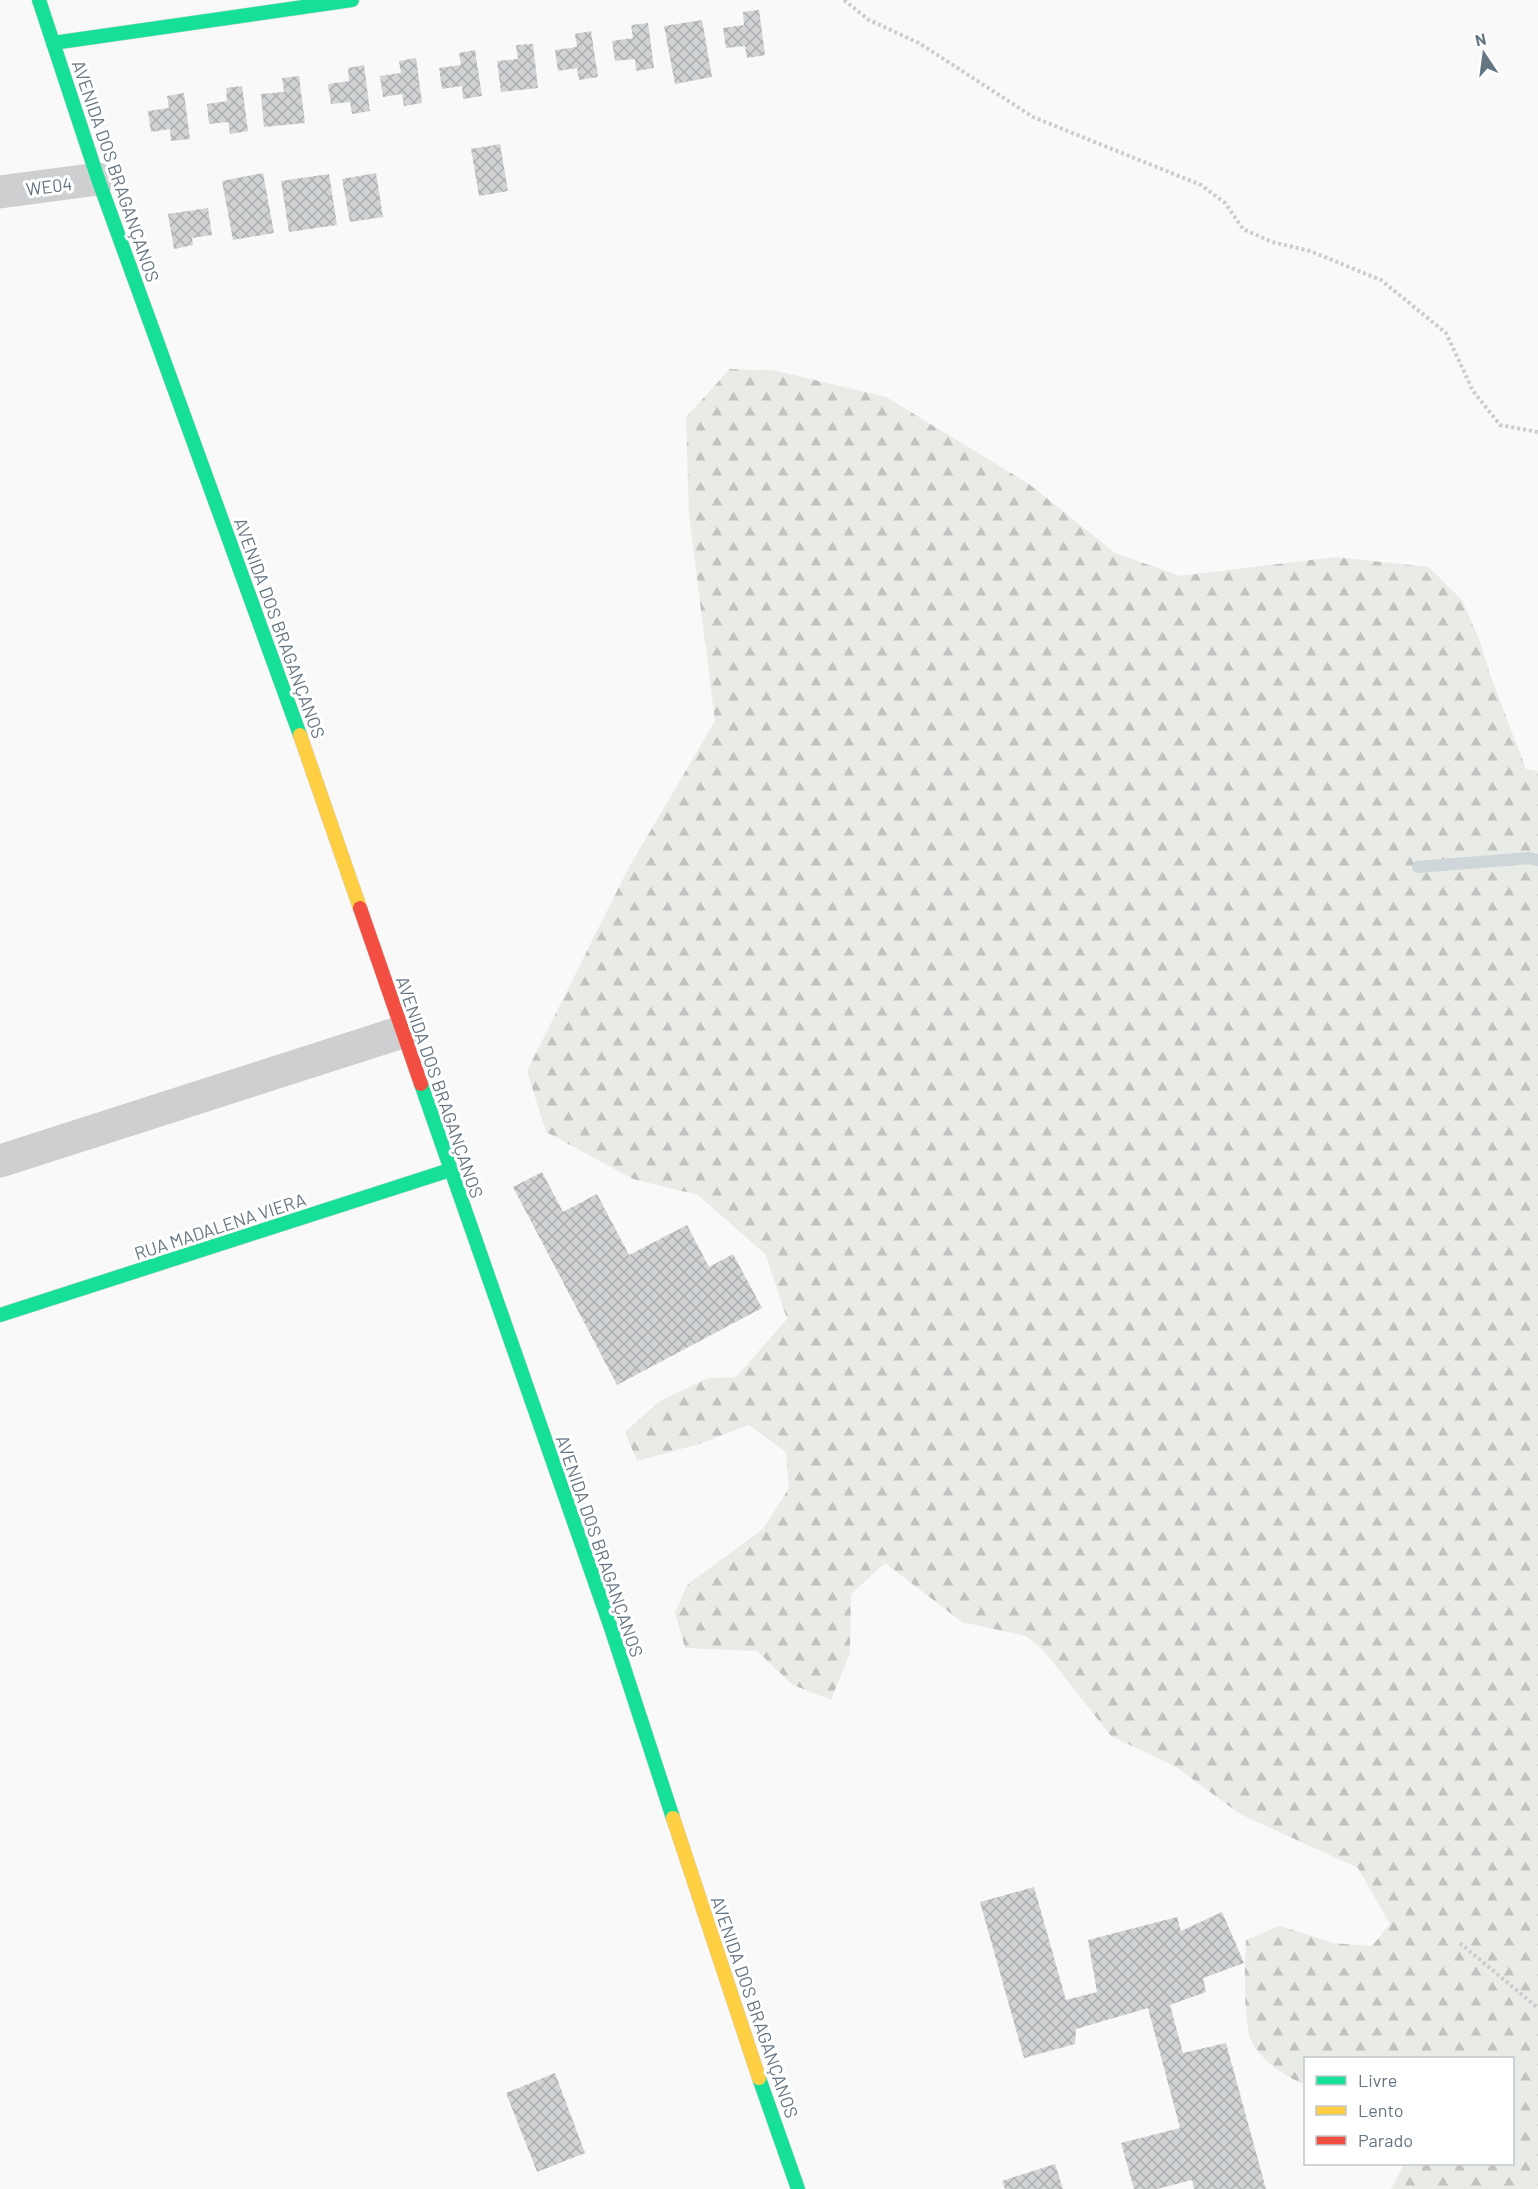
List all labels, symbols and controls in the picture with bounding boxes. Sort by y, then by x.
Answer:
north arrow [1454,24,1514,84]
text: N [1473,28,1488,49]
street label: AVENIDA DOS BRAGANÇANOS [68,57,164,285]
street label: WE04 [25,172,73,200]
street label: AVENIDA DOS BRAGANÇANOS [230,515,330,741]
street label: AVENIDA DOS BRAGANÇANOS [392,973,488,1201]
street label: RUA MADALENA VIERA [131,1188,309,1264]
street label: AVENIDA DOS BRAGANÇANOS [552,1432,648,1660]
street label: AVENIDA DOS BRAGANÇANOS [707,1893,803,2121]
legend [1304,2057,1514,2165]
text: Livre [1358,2069,1397,2091]
text: Lento [1358,2099,1404,2121]
text: Parado [1358,2129,1413,2151]

